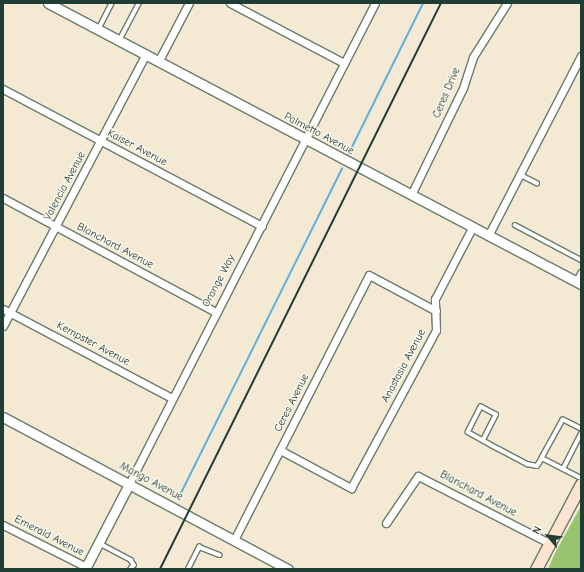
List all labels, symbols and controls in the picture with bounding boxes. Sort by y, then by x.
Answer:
street label: Ceres Drive [430,66,464,120]
street label: Palmetto Avenue [282,110,356,158]
street label: Kaiser Avenue [105,127,169,169]
street label: Valencia Avenue [41,150,89,222]
street label: Blanchard Avenue [74,220,156,272]
street label: Orange Way [200,253,238,309]
street label: Kempster Avenue [54,319,132,369]
street label: Anastasia Avenue [379,327,429,405]
street label: Ceres Avenue [272,372,312,434]
street label: Mango Avenue [117,460,185,504]
street label: Blanchard Avenue [437,468,519,520]
street label: Emerald Avenue [12,513,86,559]
north arrow [528,516,568,556]
text: N [530,524,544,536]

